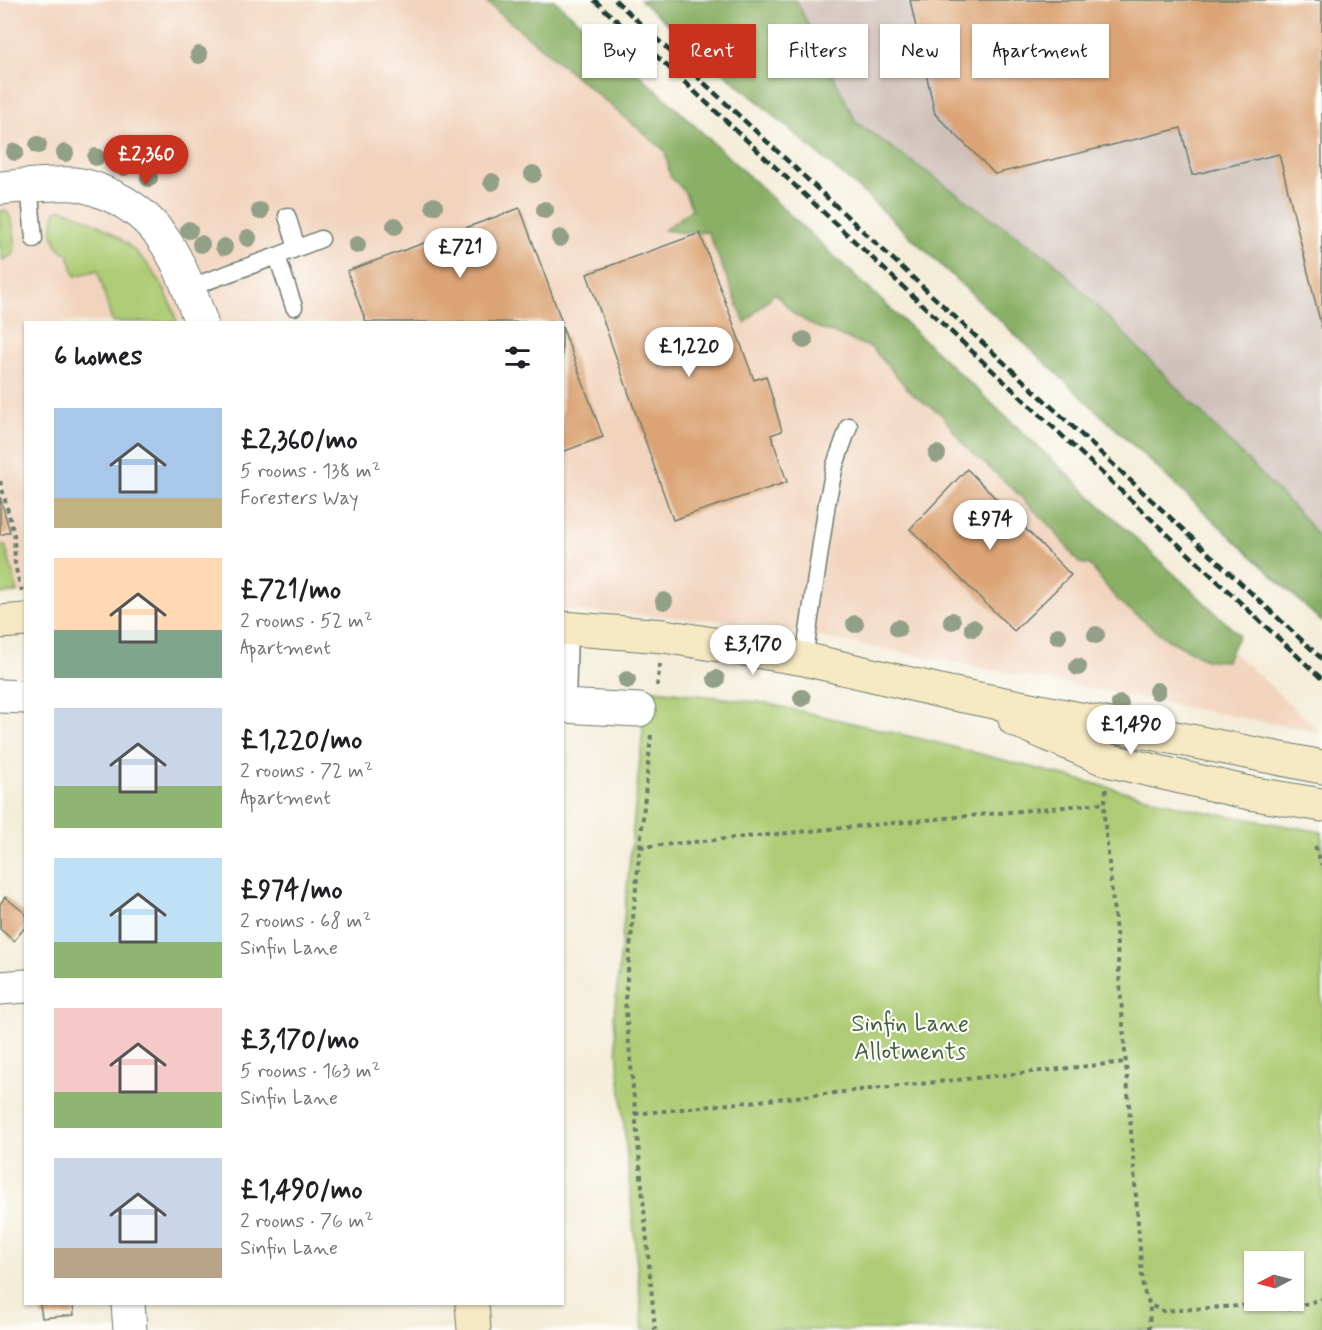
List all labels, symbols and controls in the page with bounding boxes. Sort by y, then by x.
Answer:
chip: Buy [582,24,657,78]
chip: Rent [669,24,756,78]
chip: Filters [768,24,868,78]
chip: New [880,24,960,78]
chip: Apartment [972,24,1109,78]
pin: £2,360 [97,135,195,186]
text: £2,360 [117,141,175,168]
pin: £721 [424,228,496,279]
text: £721 [438,234,482,261]
pin: £1,220 [640,327,738,378]
text: £1,220 [659,333,719,360]
text: 6 homes [54,340,142,374]
icon: filters [501,341,534,374]
text: £2,360/mo [240,424,358,458]
icon: home [102,432,174,504]
text: 5 rooms · 138 m² [240,458,381,485]
text: Foresters Way [240,485,359,512]
pin: £974 [954,500,1026,551]
text: £974 [967,506,1013,533]
text: £721/mo [240,574,341,608]
icon: home [102,582,174,654]
text: 2 rooms · 52 m² [240,608,373,635]
pin: £3,170 [704,625,802,676]
text: £3,170 [724,631,782,658]
text: Apartment [240,635,331,662]
pin: £1,490 [1082,705,1180,756]
text: £1,490 [1100,711,1162,738]
text: £1,220/mo [240,724,362,758]
icon: home [102,732,174,804]
text: 2 rooms · 72 m² [240,758,373,785]
text: Apartment [240,785,331,812]
text: £974/mo [240,874,343,908]
icon: home [102,882,174,954]
text: 2 rooms · 68 m² [240,908,371,935]
text: Sinfin Lane [240,935,338,962]
park label: Sinfin Lane Allotments [851,1009,969,1068]
text: £3,170/mo [240,1024,359,1058]
icon: home [102,1032,174,1104]
text: 5 rooms · 163 m² [240,1058,380,1085]
text: Sinfin Lane [240,1085,338,1112]
text: £1,490/mo [240,1174,363,1208]
icon: home [102,1182,174,1254]
text: 2 rooms · 76 m² [240,1208,373,1235]
text: Sinfin Lane [240,1235,338,1262]
north arrow [1244,1251,1304,1311]
map controls [1244,1251,1304,1311]

